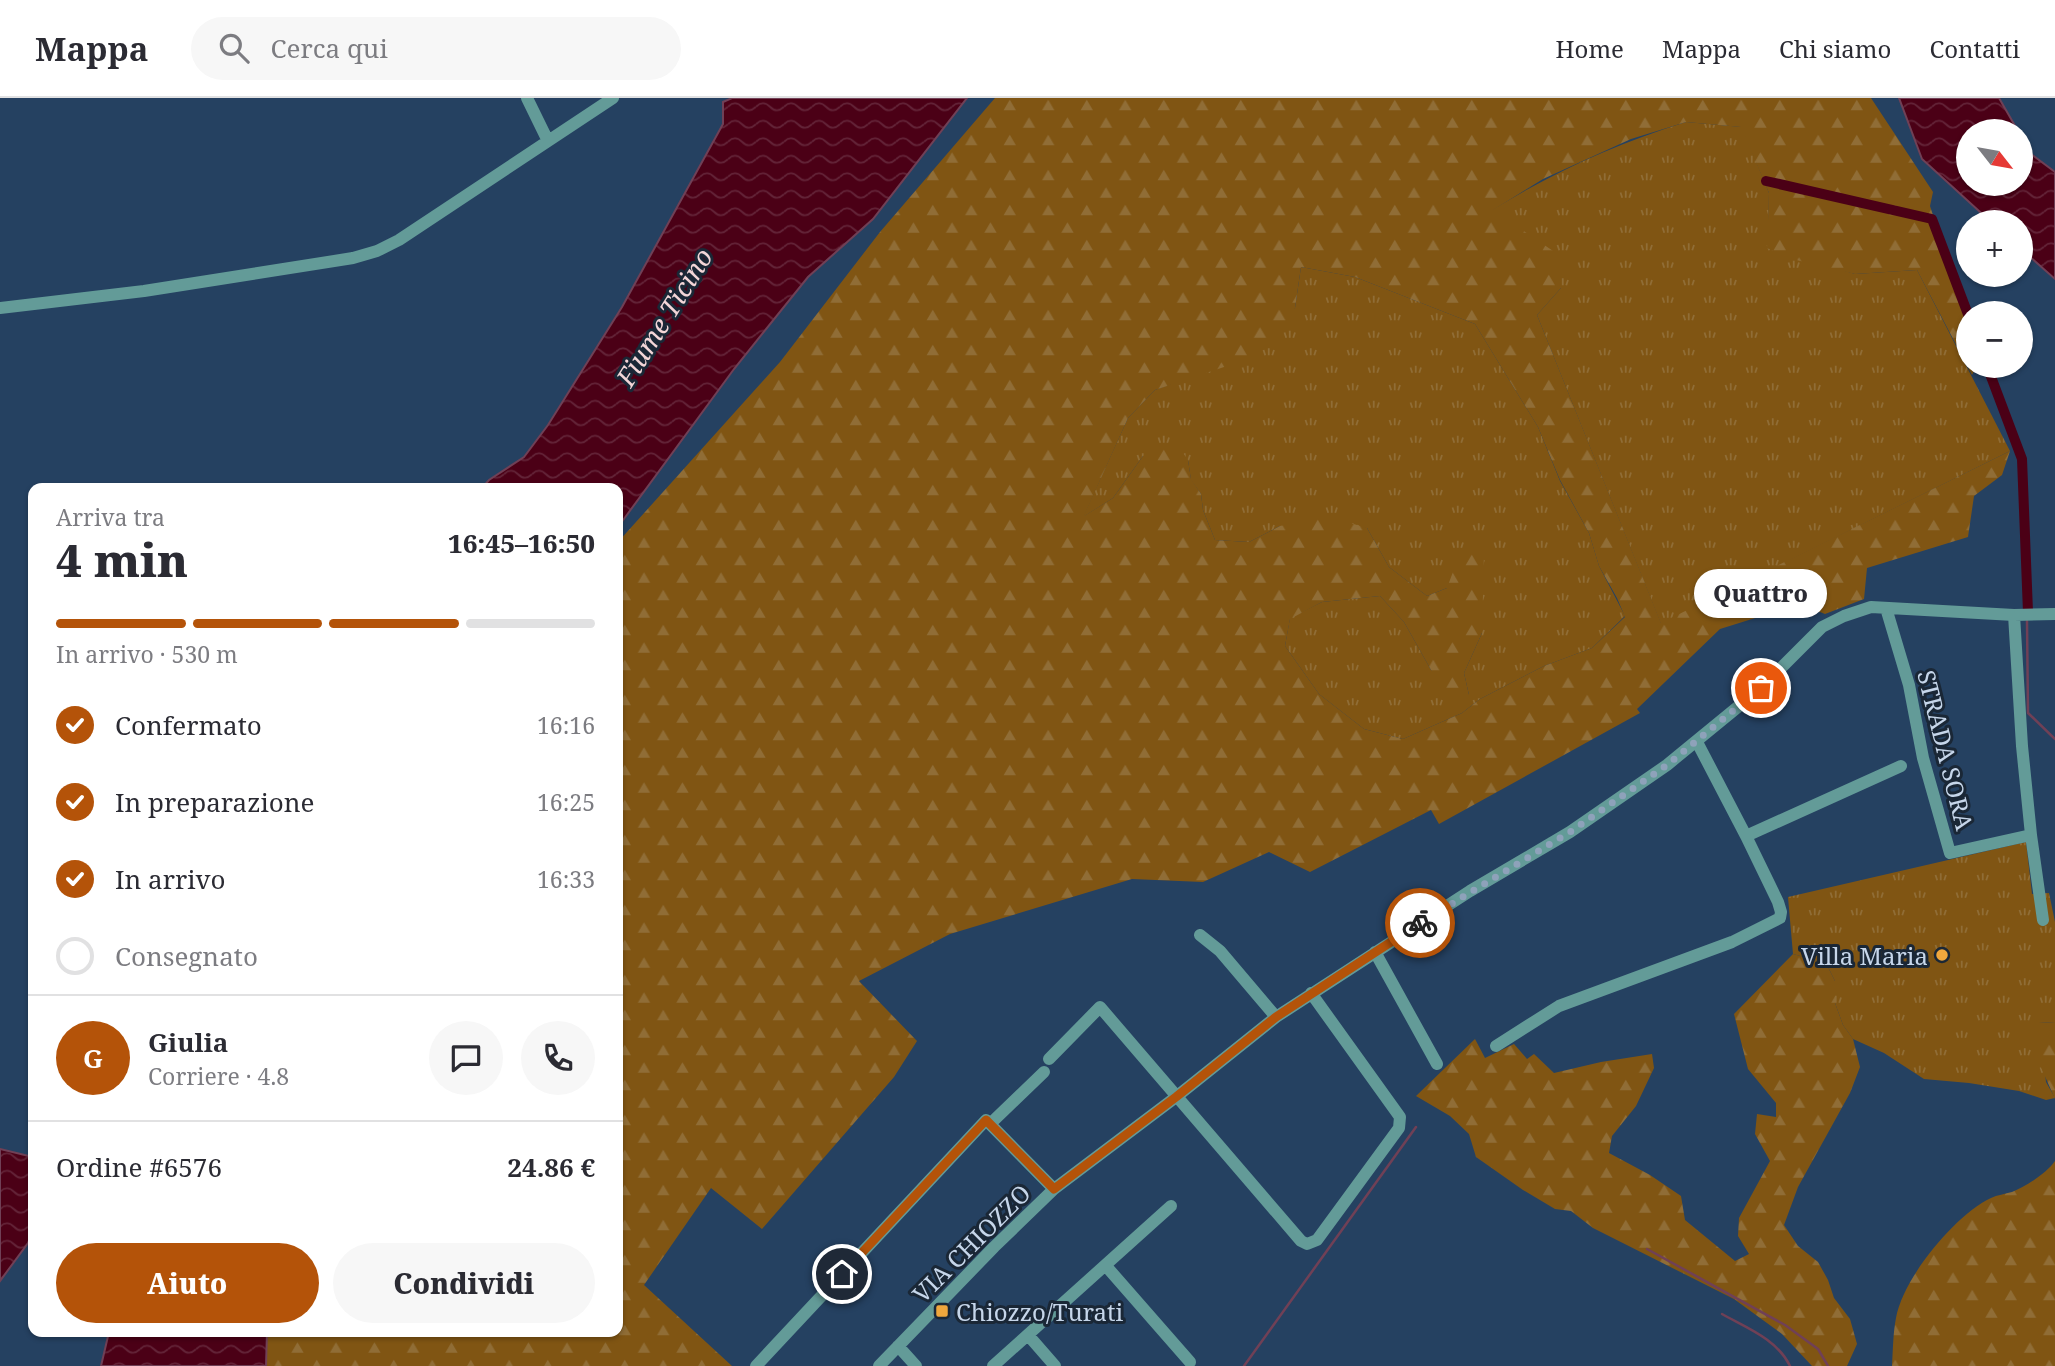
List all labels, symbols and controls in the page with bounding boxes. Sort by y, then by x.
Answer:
search box [191,17,681,80]
text: Mappa [35,26,149,71]
icon: search [215,29,253,67]
text: Cerca qui [271,30,388,66]
text: Home [1556,32,1624,65]
text: Mappa [1662,32,1741,65]
text: Chi siamo [1779,32,1891,65]
text: Contatti [1929,32,2020,65]
north arrow [1956,119,2034,196]
map controls [1956,119,2033,378]
button: + [1956,210,2033,287]
water label: Fiume Ticino [607,241,721,394]
button: − [1956,301,2033,378]
text: Arriva tra [56,501,165,533]
text: 16:45–16:50 [448,525,595,561]
text: 4 min [56,528,188,590]
callout: Quattro [1694,569,1828,618]
text: Quattro [1713,577,1808,609]
text: In arrivo · 530 m [56,638,238,670]
pin [1731,658,1791,718]
street label: STRADA SORA [1910,667,1982,833]
icon: bag [1742,669,1780,707]
icon: check [56,706,94,744]
text: Confermato [115,707,262,743]
text: 16:16 [537,709,595,741]
icon: check [56,783,94,821]
text: In preparazione [115,784,314,820]
text: 16:25 [537,786,595,818]
icon: check [56,860,94,898]
text: In arrivo [115,861,226,897]
text: 16:33 [537,863,595,895]
courier [1385,888,1455,958]
icon: bike [1401,904,1439,942]
text: Consegnato [115,938,258,974]
place label: Villa Maria [1801,939,1928,972]
marker: Villa Maria [1934,947,1950,963]
button: chat [429,1021,503,1095]
button: phone [521,1021,595,1095]
text: Giulia [148,1024,228,1060]
text: G [83,1040,103,1076]
text: Corriere · 4.8 [148,1060,289,1092]
text: Ordine #6576 [56,1149,222,1185]
text: 24.86 € [507,1149,595,1185]
street label: VIA CHIOZZO [905,1177,1037,1309]
button: Aiuto [56,1243,319,1323]
button: Condividi [333,1243,595,1323]
pin [812,1244,872,1304]
icon: home [823,1255,861,1293]
place label: Chiozzo/Turati [956,1295,1124,1328]
marker: Chiozzo/Turati [934,1303,950,1319]

